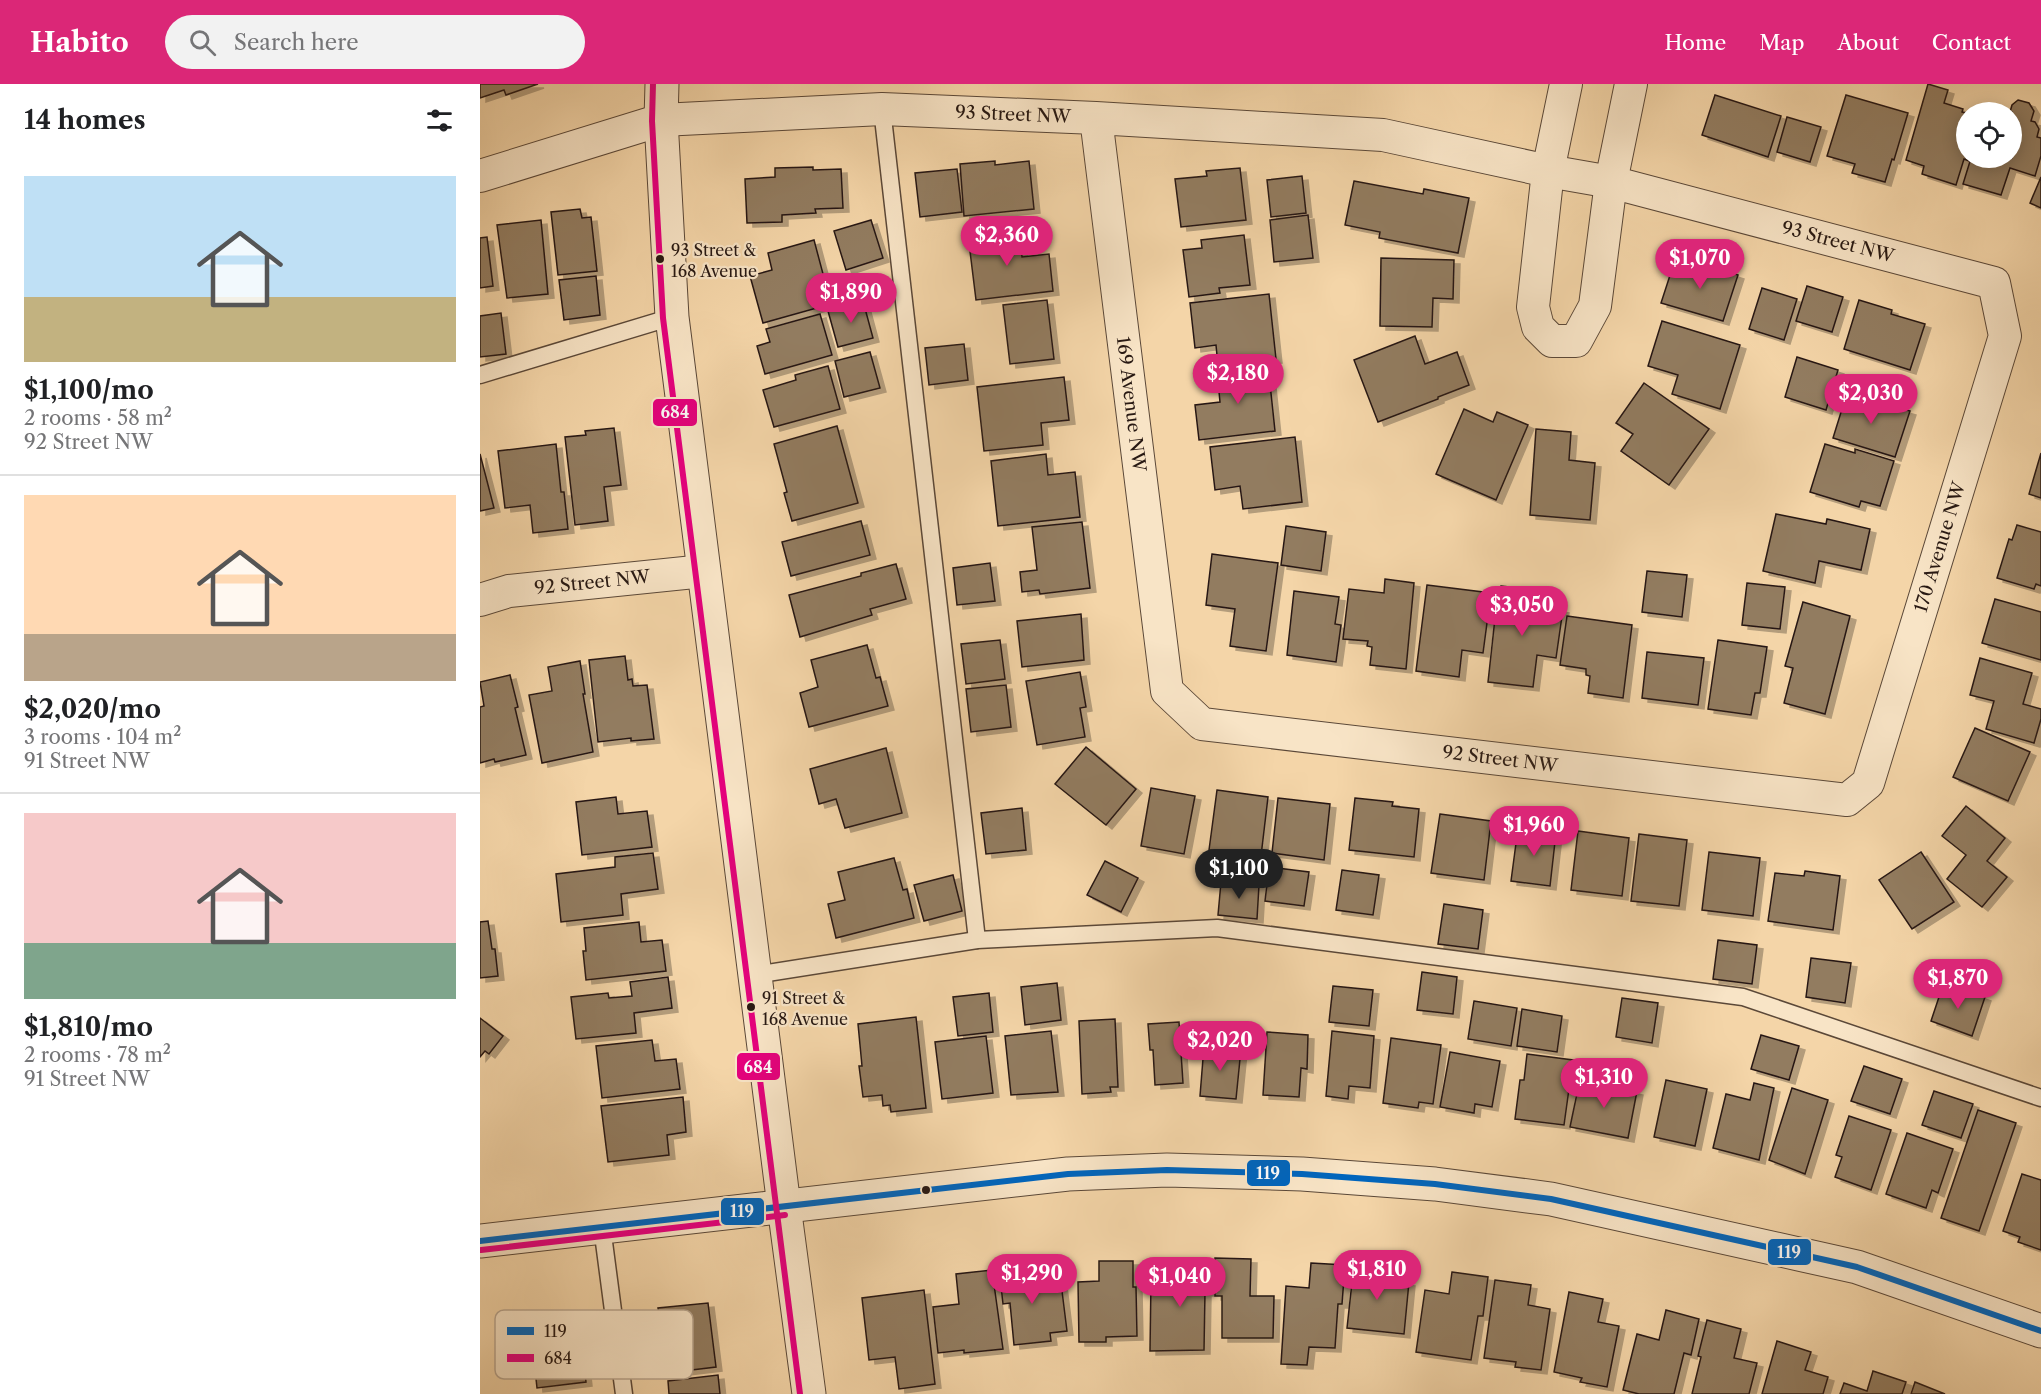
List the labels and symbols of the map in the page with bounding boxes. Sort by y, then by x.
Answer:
street label: 93 Street NW [955,101,1073,128]
pin: $2,360 [958,216,1056,267]
street label: 93 Street NW [1779,216,1898,268]
pin: $1,070 [1651,239,1749,290]
place label: 93 Street & 168 Avenue [671,240,757,281]
marker: 93 Street & 168 Avenue [654,253,666,265]
pin: $1,890 [802,273,900,324]
street label: 169 Avenue NW [1112,335,1150,474]
pin: $2,180 [1189,354,1287,405]
pin: $2,030 [1822,374,1920,425]
line badge: 684 [652,398,698,427]
text: 684 [661,402,689,422]
street label: 170 Avenue NW [1910,478,1971,615]
street label: 92 Street NW [533,565,652,599]
pin: $3,050 [1473,586,1571,637]
street label: 92 Street NW [1441,741,1560,777]
pin: $1,960 [1485,806,1583,857]
pin: $1,100 [1190,849,1288,900]
pin: $1,870 [1909,959,2007,1010]
place label: 91 Street & 168 Avenue [762,988,848,1029]
marker: 91 Street & 168 Avenue [745,1001,757,1013]
pin: $2,020 [1171,1021,1269,1072]
line badge: 684 [736,1052,781,1081]
text: 684 [744,1057,772,1077]
pin: $1,310 [1555,1058,1653,1109]
line badge: 119 [1246,1159,1291,1187]
text: 119 [1256,1163,1280,1183]
unlabelled marker [920,1184,932,1196]
line badge: 119 [720,1197,765,1226]
text: 119 [730,1201,754,1221]
line badge: 119 [1767,1238,1812,1266]
text: 119 [1777,1242,1801,1262]
pin: $1,810 [1328,1250,1426,1301]
pin: $1,290 [983,1254,1081,1305]
pin: $1,040 [1131,1257,1229,1308]
legend [495,1310,693,1379]
text: 119 [544,1321,567,1341]
text: 684 [544,1348,572,1368]

